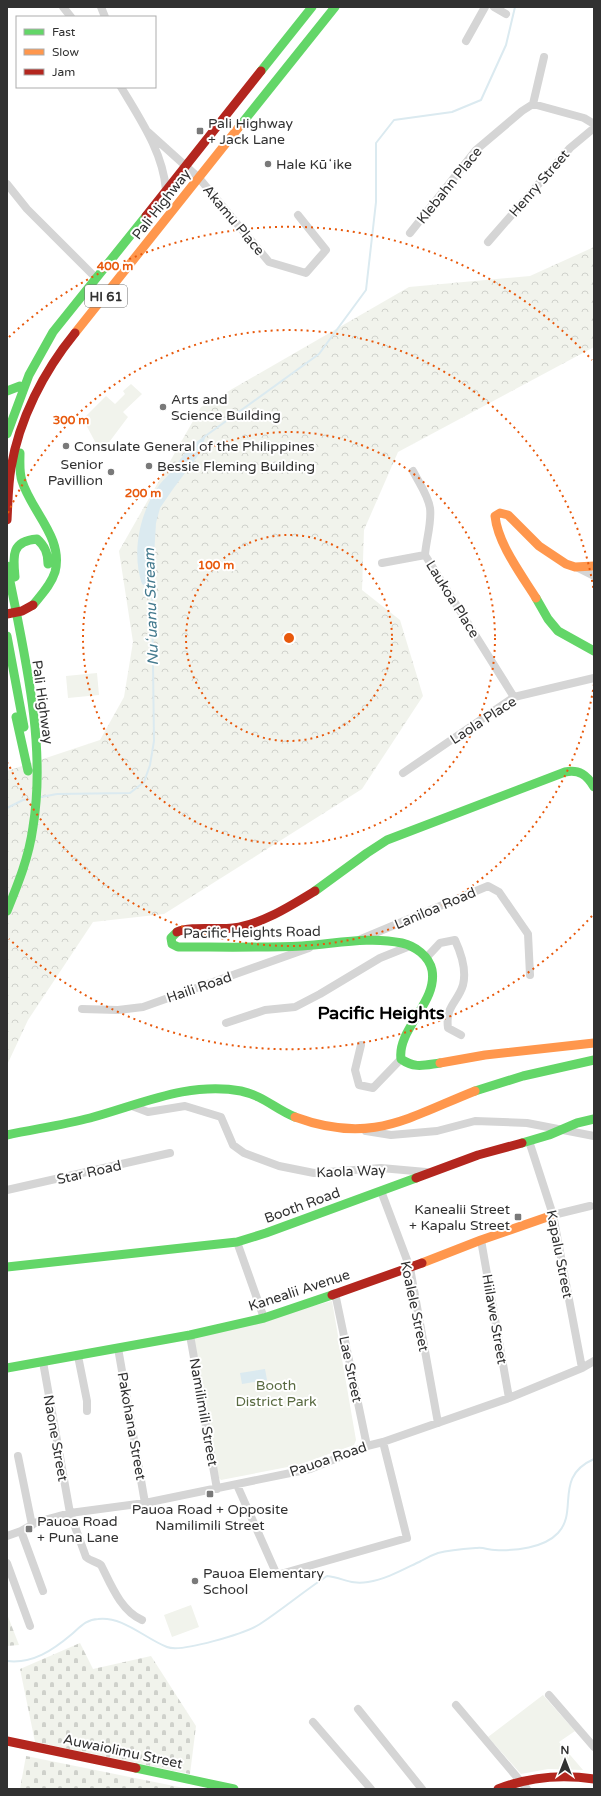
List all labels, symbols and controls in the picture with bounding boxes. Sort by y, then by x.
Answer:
legend [16,16,156,88]
text: Fast [52,25,76,39]
text: Slow [52,45,79,59]
text: Jam [52,65,75,79]
place label: Pali Highway + Jack Lane [208,115,293,148]
marker: Pali Highway + Jack Lane [195,126,205,136]
street label: Klebahn Place [413,143,486,227]
street label: Henry Street [506,146,574,220]
place label: Hale Kūʻike [276,156,352,173]
marker: Hale Kūʻike [263,159,273,169]
street label: Pali Highway [129,165,195,243]
street label: Akamu Place [199,182,268,259]
text: 400 m [97,259,133,273]
road number: HI 61 [85,285,127,307]
place label: Arts and Science Building [171,391,281,424]
marker: Arts and Science Building [158,402,168,412]
text: 300 m [53,413,89,427]
place label: Consulate General of the Philippines [74,438,315,455]
marker: Consulate General of the Philippines [61,441,71,451]
place label: Senior Pavillion [48,456,104,489]
place label: Bessie Fleming Building [157,458,315,475]
marker: Bessie Fleming Building [144,461,154,471]
marker: Senior Pavillion [106,467,116,477]
text: 200 m [125,486,161,500]
water label: Nuʻuanu Stream [140,547,162,666]
street label: Laukoa Place [422,557,483,641]
text: 100 m [198,558,234,572]
centre of rings [282,631,296,645]
street label: Pali Highway [28,659,57,746]
street label: Laola Place [447,693,520,748]
street label: Laniloa Road [392,884,478,933]
street label: Pacific Heights Road [183,923,321,942]
street label: Haili Road [164,968,234,1007]
district label: Pacific Heights [317,1002,445,1024]
street label: Star Road [55,1157,123,1188]
street label: Kaola Way [316,1162,387,1181]
street label: Booth Road [262,1184,342,1227]
place label: Kanealii Street + Kapalu Street [409,1201,511,1234]
street label: Kapalu Street [543,1208,577,1300]
marker: Kanealii Street + Kapalu Street [513,1212,523,1222]
street label: Koalele Street [397,1259,433,1354]
street label: Kanealii Avenue [246,1266,352,1315]
street label: Hiilawe Street [478,1273,511,1366]
street label: Lae Street [335,1334,366,1405]
street label: Namilimili Street [186,1357,221,1468]
street label: Pakohana Street [114,1371,149,1482]
park label: Booth District Park [235,1377,317,1410]
street label: Naone Street [40,1393,72,1483]
street label: Pauoa Road [287,1438,369,1481]
marker: Pauoa Road + Opposite Namilimili Street [205,1489,215,1499]
place label: Pauoa Road + Opposite Namilimili Street [132,1501,288,1534]
place label: Pauoa Road + Puna Lane [37,1513,119,1546]
marker: Pauoa Road + Puna Lane [24,1524,34,1534]
place label: Pauoa Elementary School [203,1565,324,1598]
marker: Pauoa Elementary School [190,1576,200,1586]
street label: Auwaiolimu Street [62,1731,185,1773]
north arrow [545,1740,585,1780]
text: N [561,1744,569,1757]

